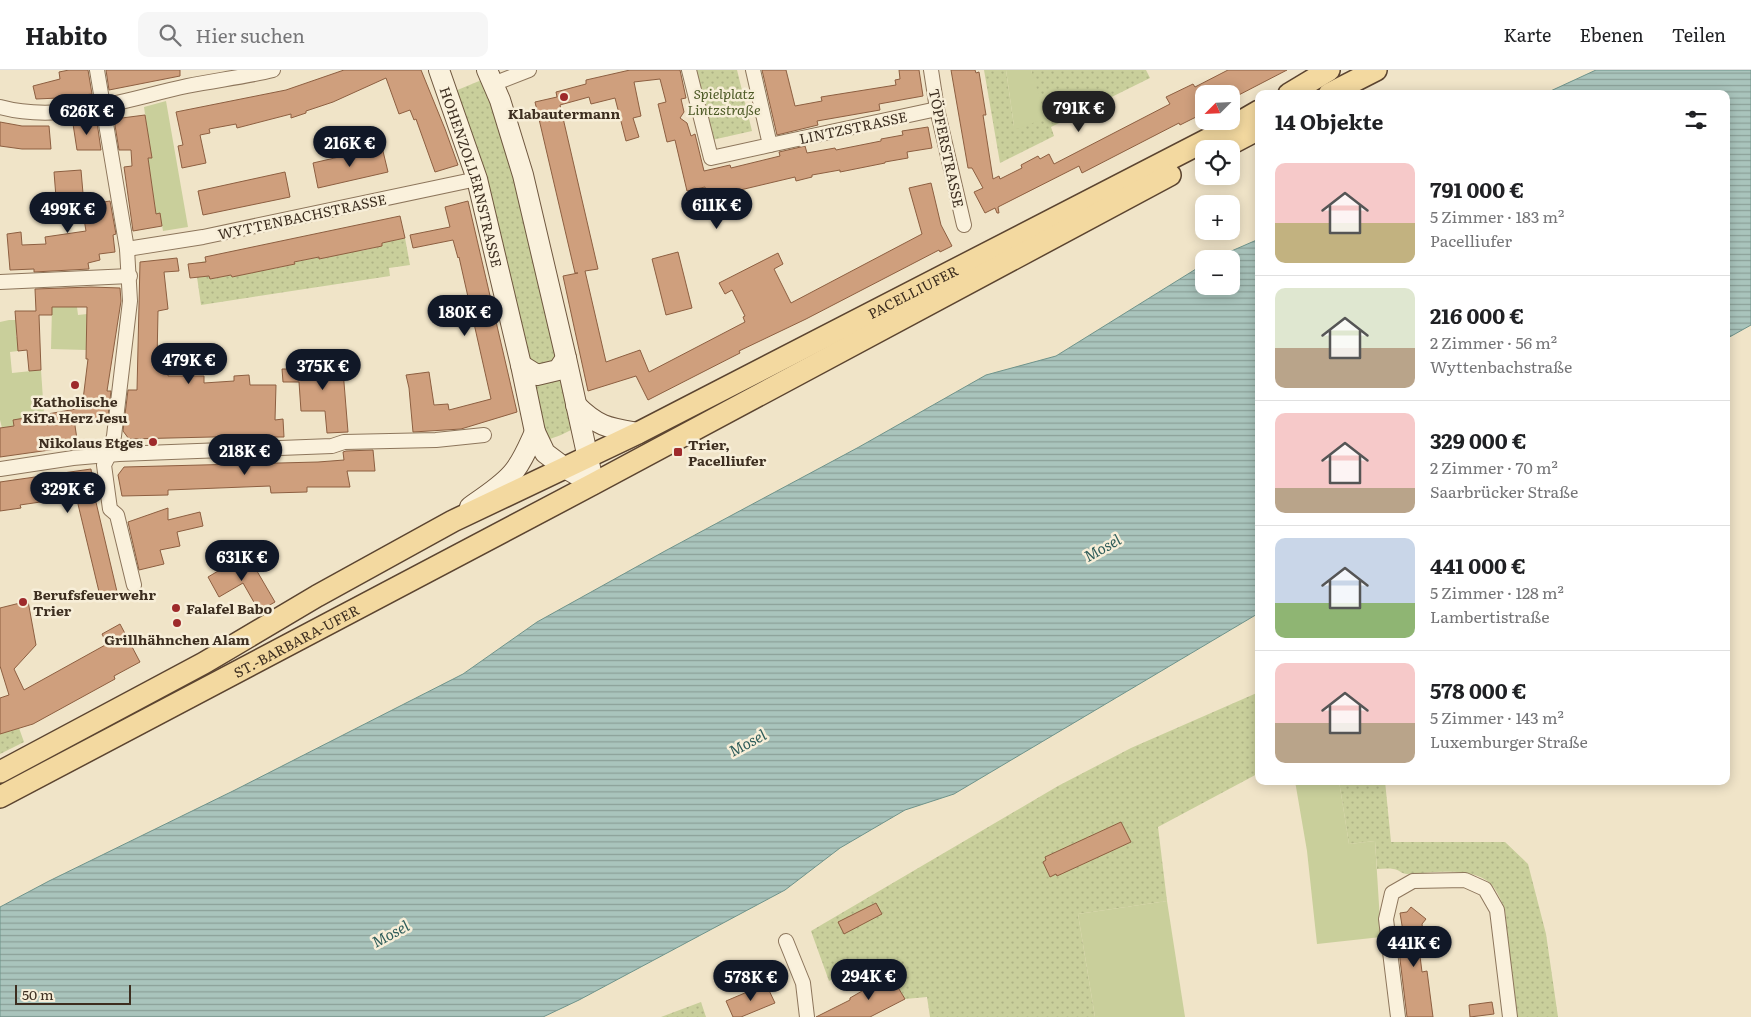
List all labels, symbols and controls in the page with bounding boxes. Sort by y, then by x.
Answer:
search box [138,12,488,57]
text: Habito [25,17,108,52]
icon: search [156,21,184,49]
text: Hier suchen [196,21,305,49]
text: Karte [1504,21,1551,48]
text: Ebenen [1579,21,1644,48]
text: Teilen [1672,21,1726,48]
park label: Spielplatz Lintzstraße [687,83,761,119]
street label: HOHENZOLLERNSTRASSE [436,84,508,269]
north arrow [1195,85,1240,130]
map controls [1195,85,1240,295]
street label: TÖPFERSTRASSE [925,87,969,209]
pin: 791K € [1038,90,1120,133]
marker: Klabautermann [558,91,570,103]
pin: 626K € [46,93,128,136]
text: 791K € [1053,95,1105,119]
text: 626K € [60,98,114,122]
place label: Klabautermann [508,103,620,123]
text: 14 Objekte [1275,105,1383,136]
street label: LINTZSTRASSE [797,106,909,148]
icon: filters [1682,106,1710,134]
pin: 216K € [309,126,391,168]
text: 216K € [324,130,376,154]
button: locate [1195,140,1240,185]
text: 791 000 € [1430,173,1524,204]
icon: home [1315,183,1375,243]
street label: WYTTENBACHSTRASSE [216,188,388,244]
pin: 611K € [676,188,758,230]
pin: 499K € [27,191,109,234]
text: 611K € [692,192,742,216]
button: + [1195,195,1240,240]
text: 499K € [41,196,95,220]
text: 5 Zimmer · 183 m² [1430,204,1564,228]
text: Pacelliufer [1430,228,1512,252]
button: − [1195,250,1240,295]
street label: PACELLIUFER [864,260,961,323]
pin: 180K € [424,294,506,337]
text: 180K € [439,299,491,323]
text: 216 000 € [1430,299,1524,330]
icon: home [1315,308,1375,368]
text: 2 Zimmer · 56 m² [1430,330,1557,354]
pin: 479K € [148,342,230,385]
text: 479K € [162,347,216,371]
pin: 375K € [282,348,364,391]
text: 375K € [297,353,349,377]
text: Wyttenbachstraße [1430,354,1572,378]
marker: Katholische KiTa Herz Jesu [69,379,81,391]
place label: Katholische KiTa Herz Jesu [22,391,128,427]
text: 329 000 € [1430,424,1527,455]
place label: Nikolaus Etges [38,432,143,452]
icon: home [1315,433,1375,493]
pin: 218K € [204,434,286,476]
place label: Trier, Pacelliufer [688,434,767,470]
marker: Nikolaus Etges [147,436,159,448]
text: 218K € [219,438,271,462]
marker: Trier, Pacelliufer [672,446,684,458]
text: 2 Zimmer · 70 m² [1430,455,1558,479]
pin: 329K € [27,472,109,514]
text: 329K € [41,476,95,500]
text: Saarbrücker Straße [1430,479,1578,503]
water label: Mosel [1079,527,1125,567]
pin: 631K € [201,540,283,582]
text: 631K € [216,544,268,568]
text: 441 000 € [1430,549,1526,580]
icon: home [1315,558,1375,618]
text: 5 Zimmer · 128 m² [1430,580,1564,604]
place label: Berufsfeuerwehr Trier [33,584,156,620]
marker: Berufsfeuerwehr Trier [17,596,29,608]
place label: Falafel Babo [186,598,273,618]
street label: ST.-BARBARA-UFER [230,599,363,682]
marker: Falafel Babo [170,602,182,614]
text: Lambertistraße [1430,604,1549,628]
marker: Grillhähnchen Alam [171,617,183,629]
place label: Grillhähnchen Alam [104,629,250,649]
text: 578 000 € [1430,674,1527,705]
icon: home [1315,683,1375,743]
text: 5 Zimmer · 143 m² [1430,705,1564,729]
water label: Mosel [724,722,770,761]
text: Luxemburger Straße [1430,729,1588,753]
water label: Mosel [367,913,413,952]
pin: 441K € [1373,926,1455,968]
text: 441K € [1388,930,1440,954]
pin: 294K € [828,958,910,1001]
pin: 578K € [710,960,792,1002]
text: 294K € [842,963,896,987]
text: 578K € [724,964,778,988]
scale bar [15,982,131,1005]
text: 50 m [22,984,54,1004]

